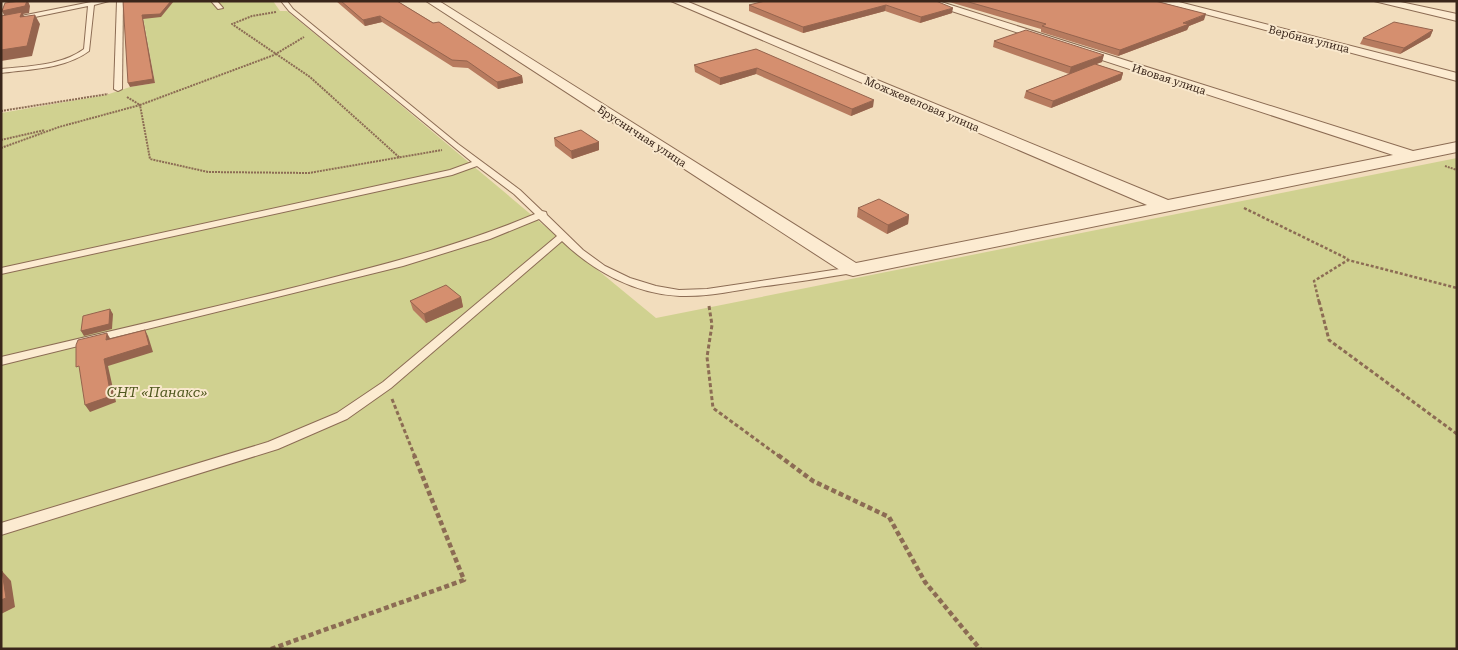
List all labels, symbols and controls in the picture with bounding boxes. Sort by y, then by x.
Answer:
street label: Вербная улица [1267,23,1351,56]
street label: Ивовая улица [1130,61,1208,98]
street label: Можжевеловая улица [862,74,981,135]
street label: Брусничная улица [595,103,689,170]
park label: СНТ «Панакс» [107,384,207,400]

